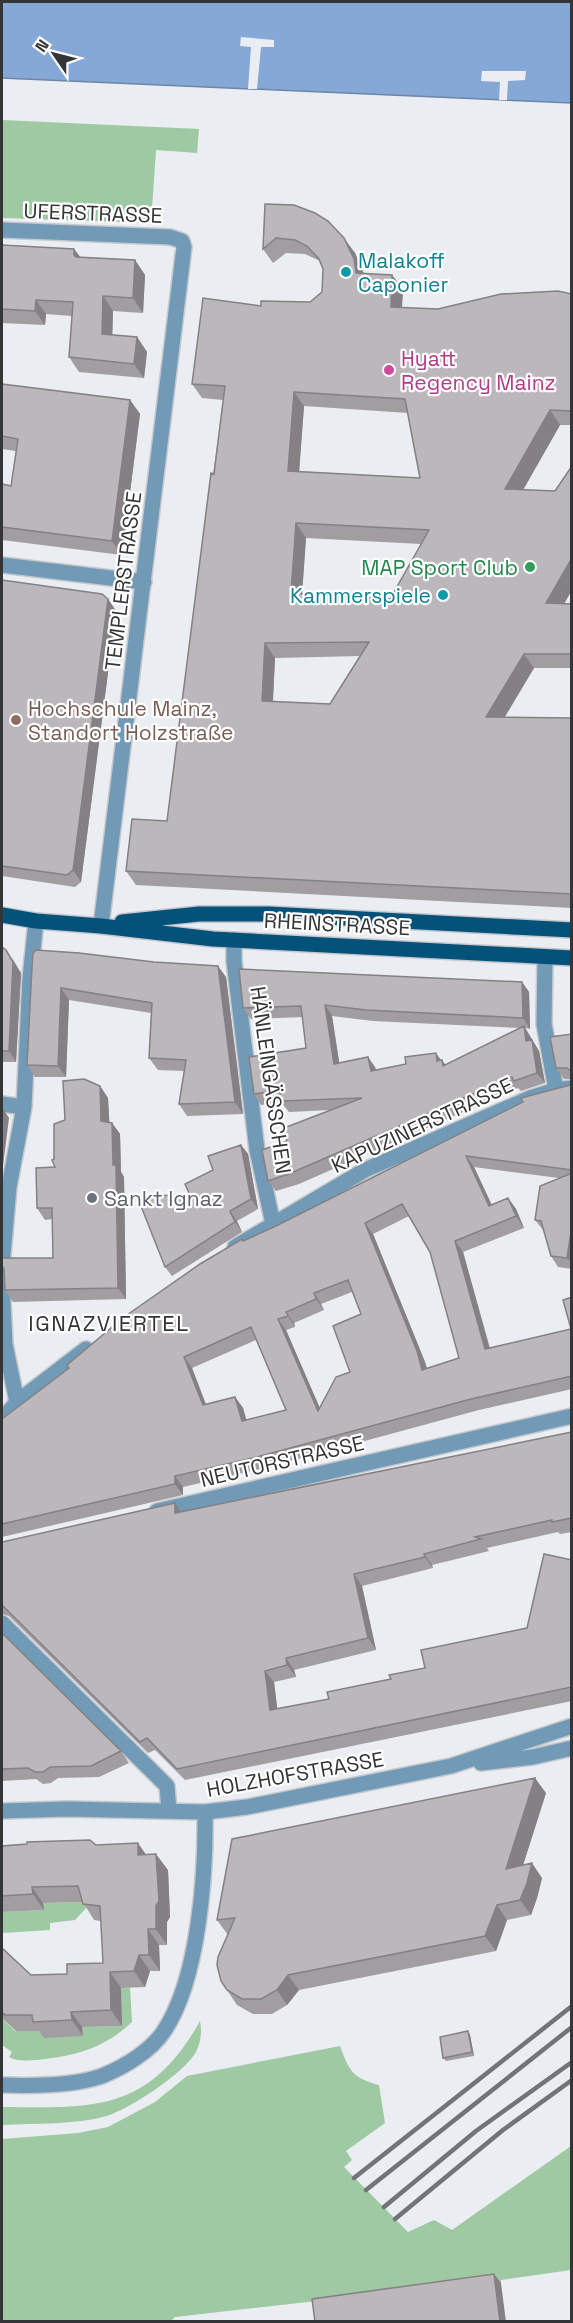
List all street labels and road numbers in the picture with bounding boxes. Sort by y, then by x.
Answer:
street label: UFERSTRASSE [23,197,163,229]
street label: TEMPLERSTRASSE [99,490,147,672]
street label: RHEINSTRASSE [263,907,411,941]
street label: HÄNLEINGÄSSCHEN [244,984,298,1176]
street label: KAPUZINERSTRASSE [327,1071,517,1179]
street label: NEUTORSTRASSE [197,1429,367,1493]
street label: HOLZHOFSTRASSE [204,1745,386,1803]

